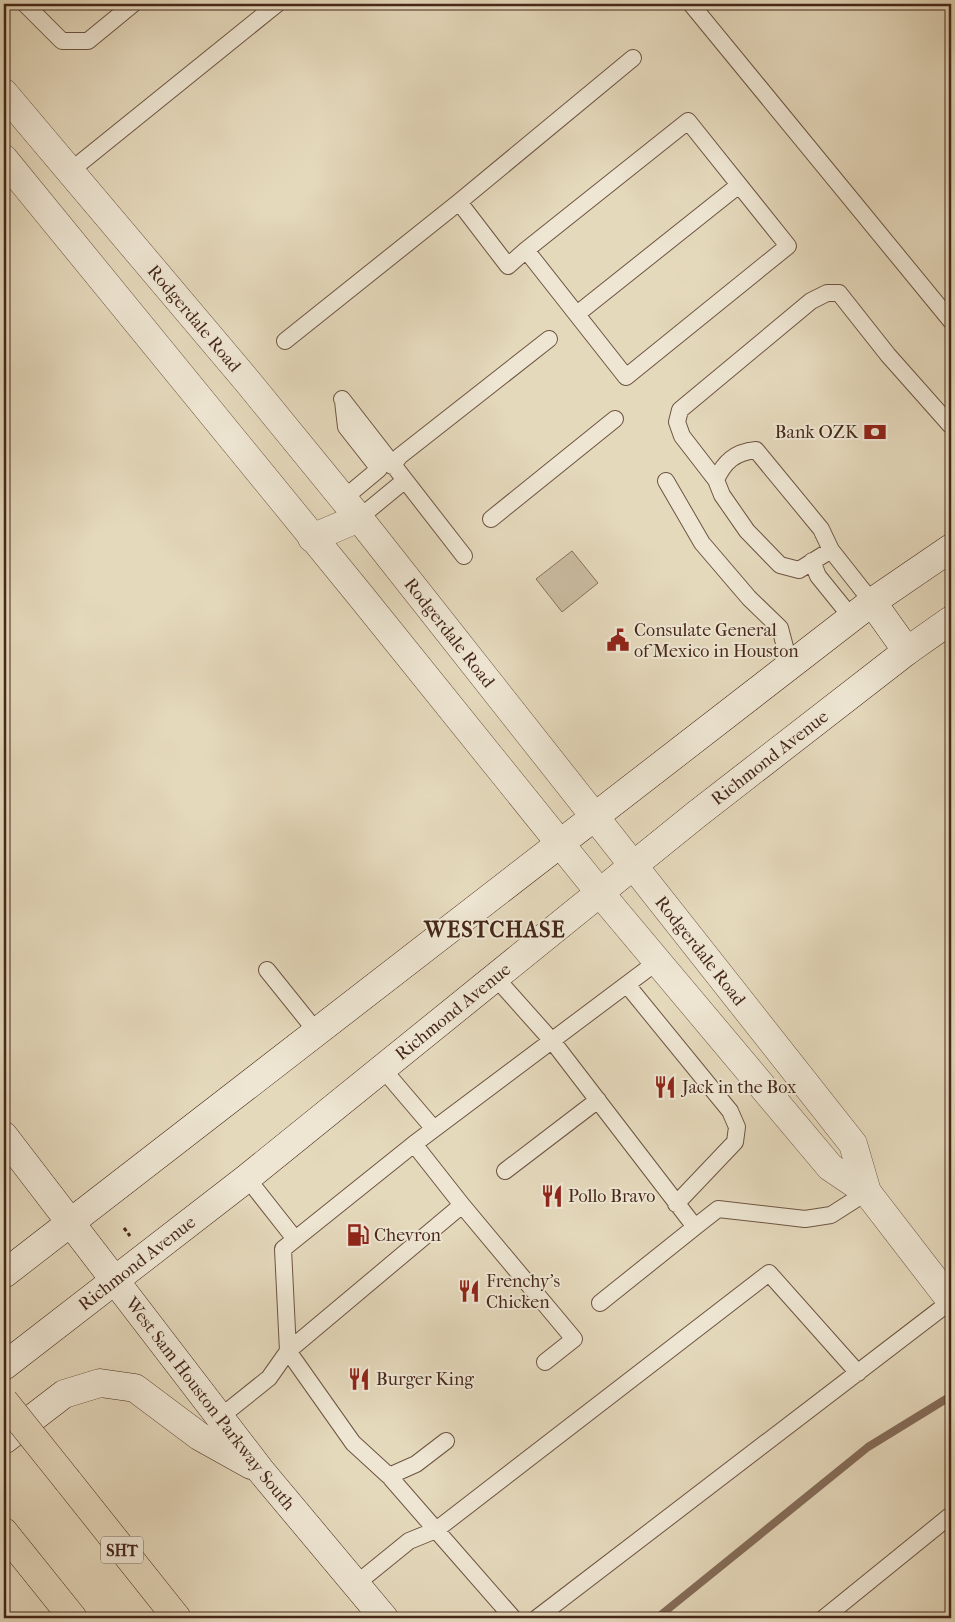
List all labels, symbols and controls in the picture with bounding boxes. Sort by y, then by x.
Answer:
street label: Rodgerdale Road [143,261,246,376]
bank icon: Bank OZK [862,419,888,445]
place label: Bank OZK [775,422,859,443]
street label: Rodgerdale Road [400,574,499,692]
place label: Consulate General of Mexico in Houston [634,620,799,662]
public building icon: Consulate General of Mexico in Houston [605,627,631,653]
street label: Richmond Avenue [707,706,832,810]
street label: Rodgerdale Road [651,892,750,1010]
district label: WESTCHASE [423,917,566,943]
street label: Richmond Avenue [391,959,515,1064]
restaurant icon: Jack in the Box [652,1074,678,1100]
place label: Jack in the Box [680,1077,797,1098]
restaurant icon: Pollo Bravo [539,1183,565,1209]
place label: Pollo Bravo [568,1186,655,1207]
street label: Richmond Avenue [74,1211,200,1315]
fuel station icon: Chevron [345,1222,371,1248]
place label: Chevron [374,1225,441,1246]
place label: Frenchy's Chicken [486,1271,561,1313]
restaurant icon: Frenchy's Chicken [456,1278,482,1304]
street label: West Sam Houston Parkway South [120,1292,300,1514]
restaurant icon: Burger King [346,1366,372,1392]
place label: Burger King [376,1369,474,1390]
road number: SHT [101,1536,143,1564]

